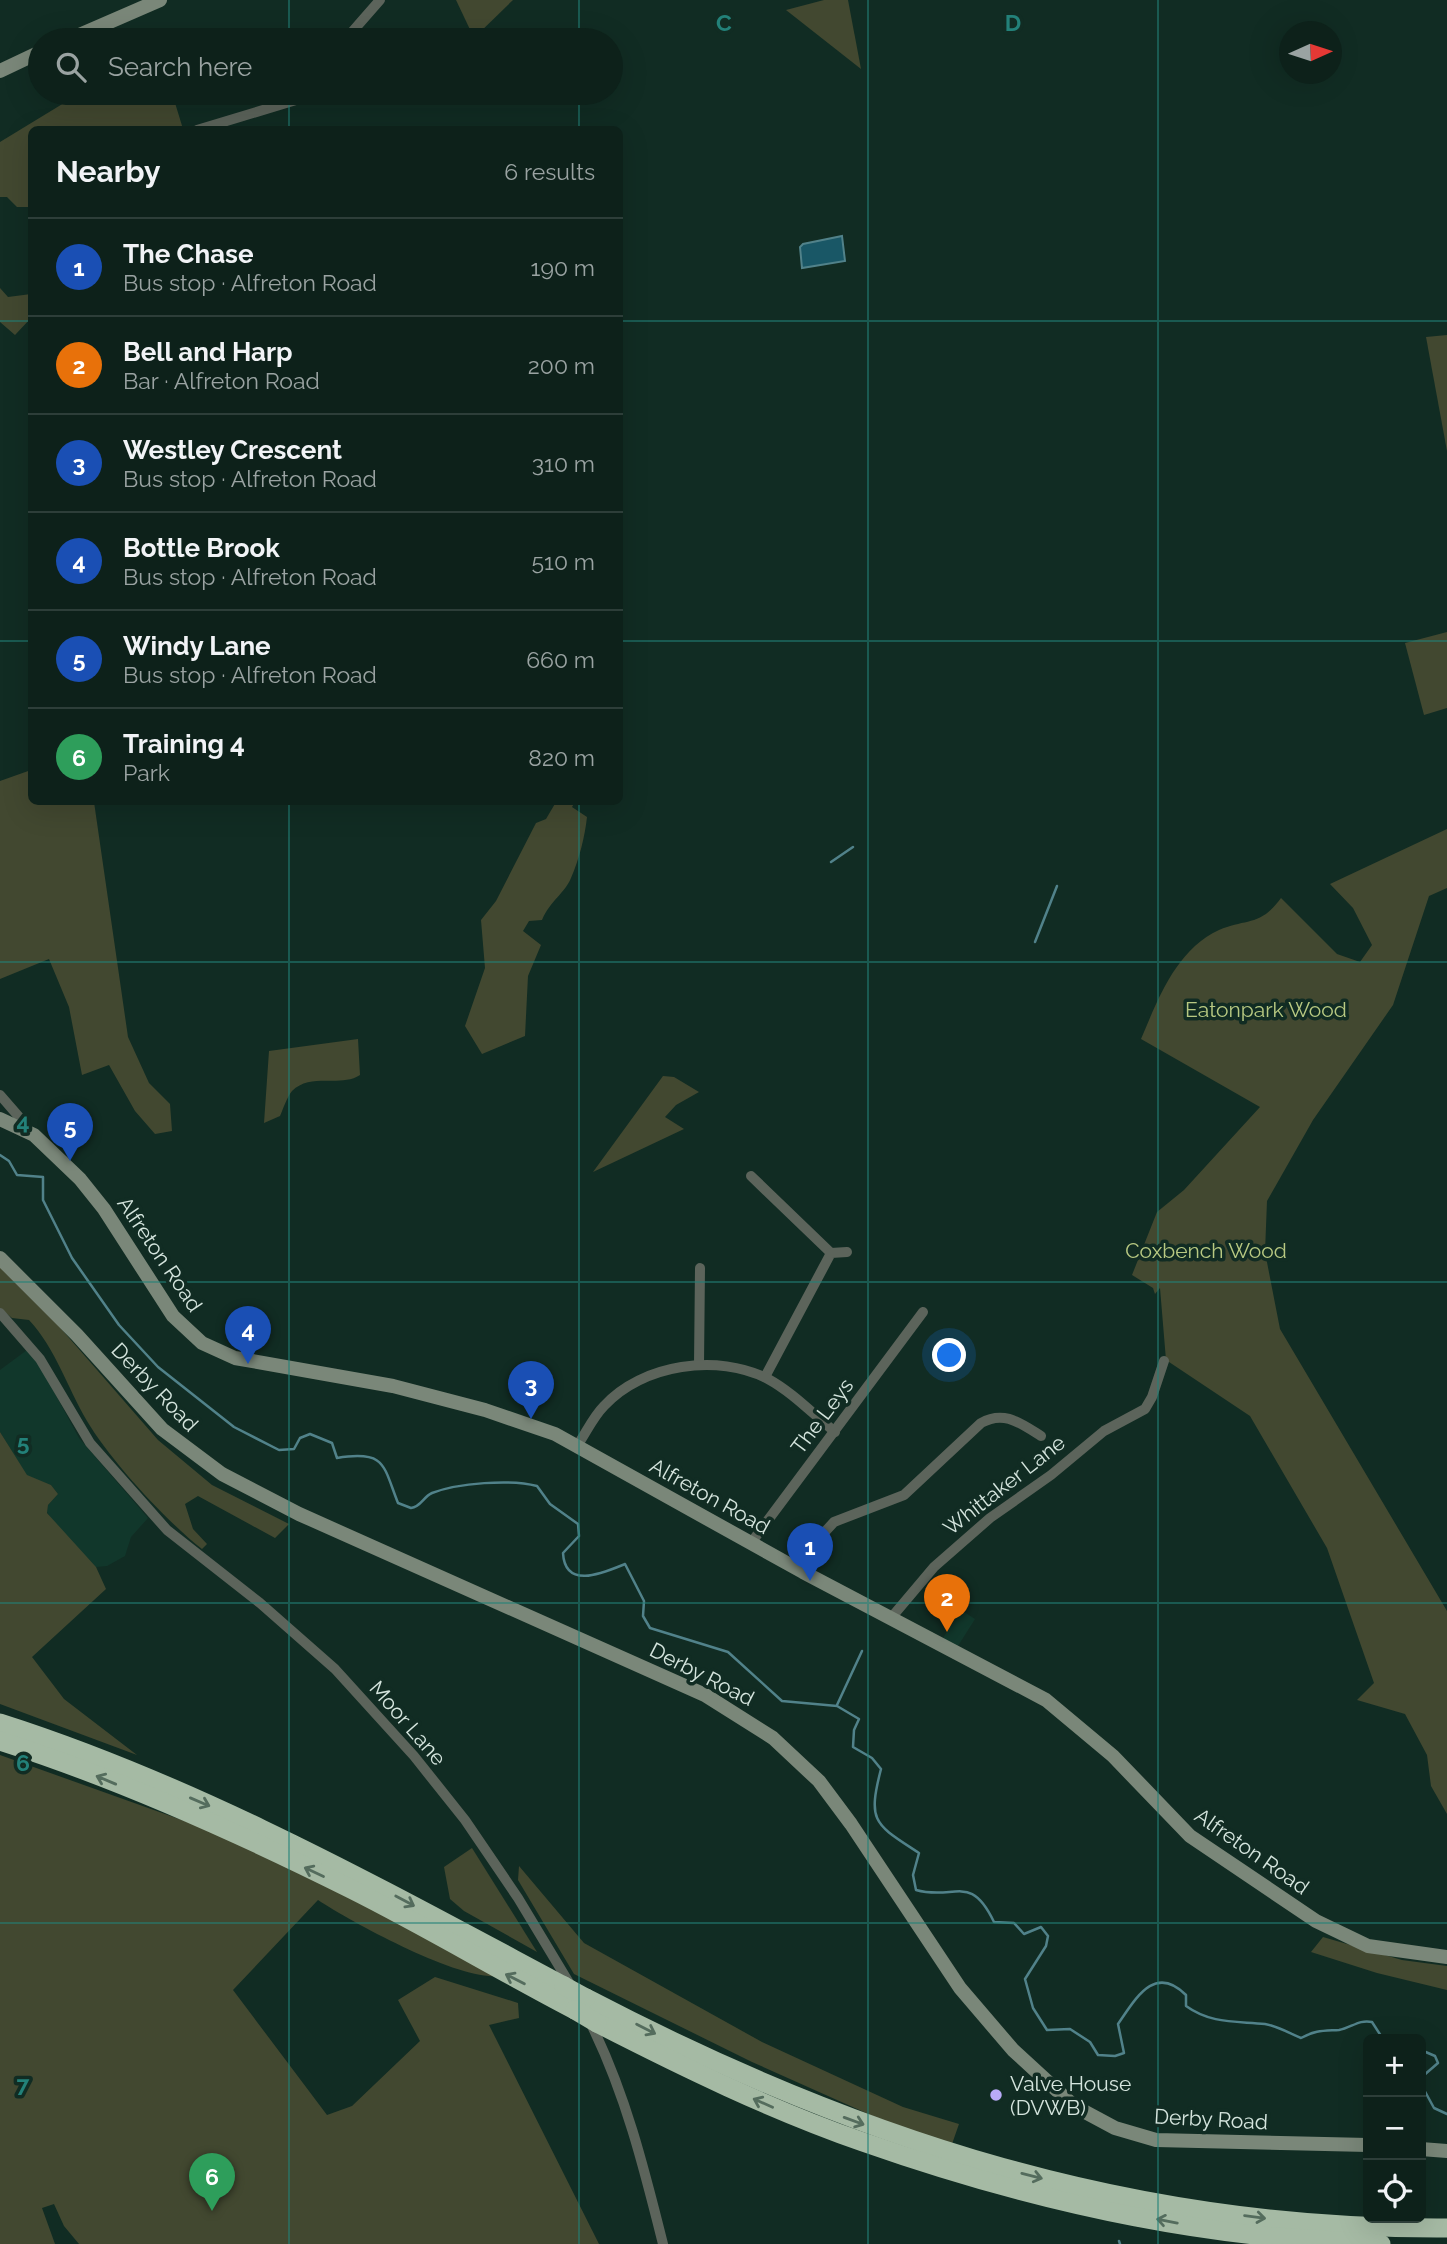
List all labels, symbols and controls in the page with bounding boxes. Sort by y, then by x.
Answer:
text: C [716,9,732,36]
text: D [1005,9,1021,36]
north arrow [1279,21,1342,84]
search box [28,28,623,105]
icon: search [52,48,90,86]
text: Search here [108,52,252,82]
text: Nearby [56,154,160,189]
text: 6 results [504,158,595,185]
text: The Chase [123,239,254,269]
text: 1 [73,254,85,281]
text: 190 m [531,254,595,281]
text: Bus stop · Alfreton Road [123,269,377,296]
text: Bell and Harp [123,337,293,367]
text: 2 [73,352,85,379]
text: 200 m [528,352,595,379]
text: Bar · Alfreton Road [123,367,320,394]
text: Westley Crescent [123,435,342,465]
text: 3 [73,450,85,477]
text: 310 m [532,450,595,477]
text: Bus stop · Alfreton Road [123,465,377,492]
text: Bottle Brook [123,533,280,563]
text: 4 [72,548,86,575]
text: 510 m [532,548,595,575]
text: Bus stop · Alfreton Road [123,563,377,590]
text: Windy Lane [123,631,271,661]
text: 5 [73,646,85,673]
text: 660 m [526,646,595,673]
text: Bus stop · Alfreton Road [123,661,377,688]
text: Training 4 [123,729,245,759]
text: 6 [72,744,86,771]
text: 820 m [528,744,595,771]
text: Park [123,759,170,786]
park label: Eatonpark Wood [1185,997,1347,1022]
pin: 5 [47,1103,93,1161]
text: 4 [16,1108,30,1135]
street label: Alfreton Road [112,1192,208,1316]
park label: Coxbench Wood [1125,1238,1287,1263]
pin: 4 [225,1306,271,1364]
street label: Derby Road [106,1337,204,1437]
your location [932,1338,966,1372]
pin: 3 [508,1361,554,1419]
street label: The Leys [786,1373,858,1459]
text: 5 [17,1429,30,1456]
street label: Whittaker Lane [938,1430,1070,1540]
street label: Alfreton Road [646,1453,774,1539]
pin: 1 [787,1523,833,1581]
pin: 2 [924,1574,970,1632]
street label: Derby Road [646,1637,758,1711]
street label: Moor Lane [365,1676,451,1770]
text: 6 [16,1749,30,1776]
one-way arrow [95,1773,117,1786]
one-way arrow [189,1796,210,1809]
street label: Alfreton Road [1190,1802,1314,1900]
one-way arrow [304,1865,325,1878]
one-way arrow [394,1895,415,1908]
one-way arrow [505,1971,525,1985]
one-way arrow [635,2023,656,2037]
map controls [1363,2034,1426,2223]
button: + [1363,2034,1426,2097]
text: 7 [17,2070,30,2097]
place label: Valve House (DVWB) [1010,2071,1131,2120]
marker: Valve House (DVWB) [988,2087,1004,2103]
one-way arrow [753,2096,774,2109]
button: − [1363,2097,1426,2160]
street label: Derby Road [1154,2104,1268,2134]
one-way arrow [843,2116,865,2128]
pin: 6 [189,2153,235,2211]
button: locate [1363,2160,1426,2223]
one-way arrow [1020,2170,1043,2183]
one-way arrow [1243,2211,1266,2224]
one-way arrow [1156,2213,1179,2227]

